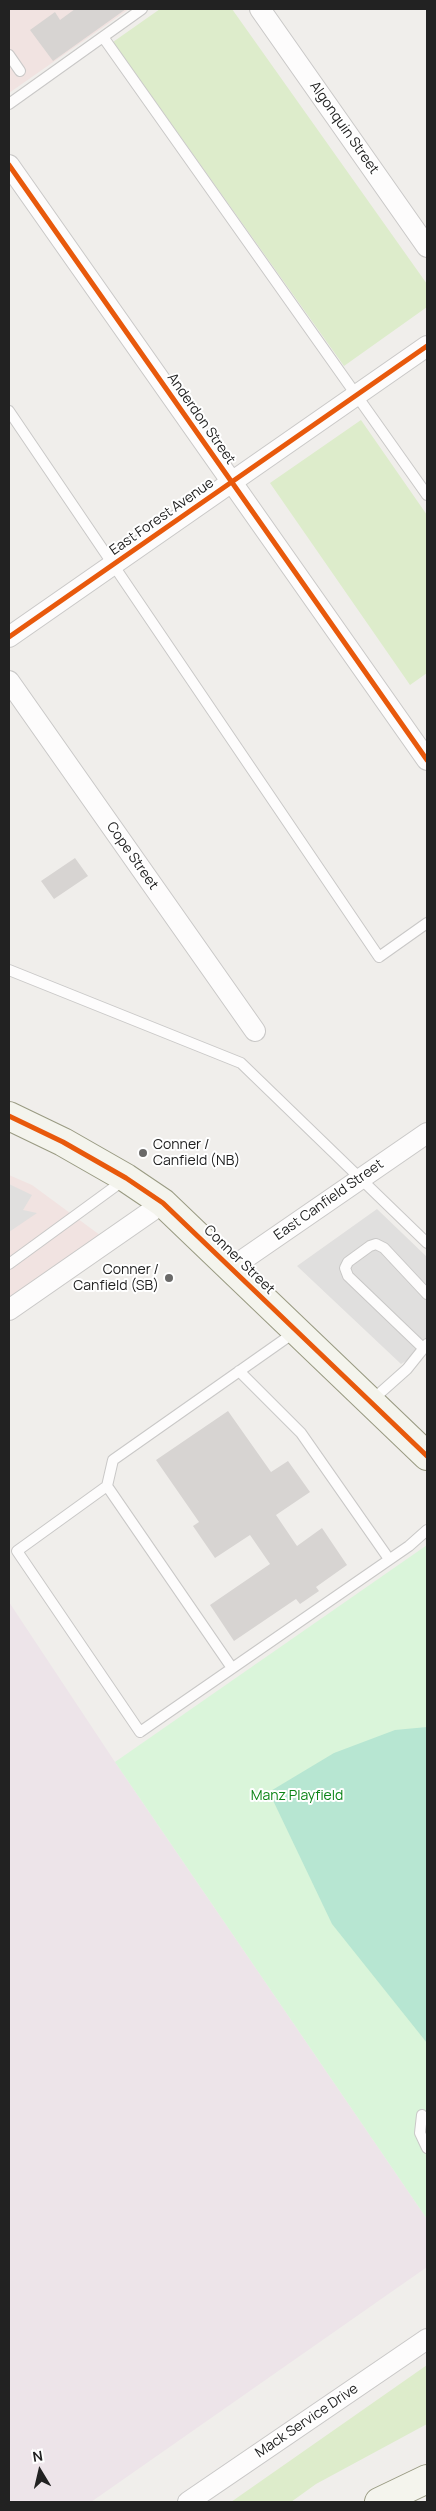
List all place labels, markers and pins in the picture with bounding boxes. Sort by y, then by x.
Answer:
place label: Conner / Canfield (NB) [153,1137,240,1170]
marker: Conner / Canfield (NB) [137,1147,149,1159]
place label: Conner / Canfield (SB) [73,1262,159,1294]
marker: Conner / Canfield (SB) [163,1272,175,1284]

